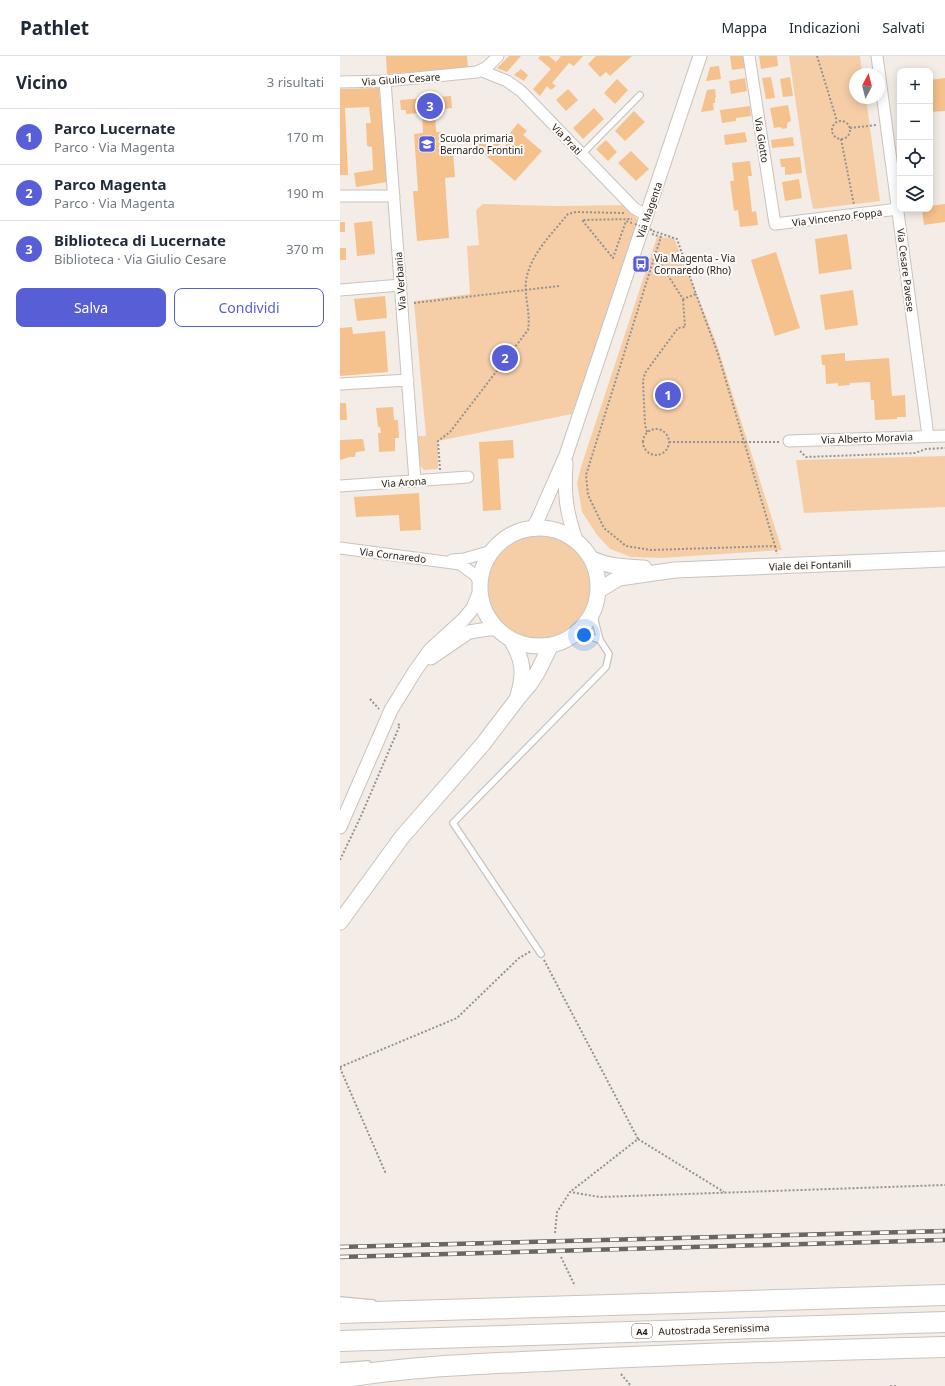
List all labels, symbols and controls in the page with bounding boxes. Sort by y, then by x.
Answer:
text: Pathlet [20,15,89,41]
text: Mappa [721,18,767,37]
text: Indicazioni [789,18,860,37]
text: Salvati [882,18,925,37]
north arrow [849,68,885,104]
map controls [897,68,933,212]
button: + [897,68,933,104]
street label: Via Giulio Cesare [361,69,441,89]
text: Vicino [16,71,68,94]
text: 3 risultati [267,73,324,91]
pin: 3 [417,91,443,121]
button: − [897,104,933,140]
street label: Via Giotto [751,116,773,164]
text: Parco Lucernate [54,118,175,138]
street label: Via Prati [549,120,585,158]
text: 1 [25,128,33,146]
text: 170 m [286,128,324,146]
place label: Scuola primaria Bernardo Frontini [440,131,523,157]
school or university icon: Scuola primaria Bernardo Frontini [417,134,437,154]
text: Parco · Via Magenta [54,138,175,156]
button: locate [897,140,933,176]
text: Parco Magenta [54,174,167,194]
button: layers [897,176,933,212]
street label: Via Magenta [633,180,665,240]
text: 2 [25,184,33,202]
text: 190 m [286,184,324,202]
text: Parco · Via Magenta [54,194,175,212]
street label: Via Vincenzo Foppa [791,205,883,229]
street label: Via Cesare Pavese [894,227,918,313]
text: Biblioteca di Lucernate [54,230,226,250]
text: 3 [25,240,33,258]
text: 370 m [286,240,324,258]
text: Biblioteca · Via Giulio Cesare [54,250,226,268]
street label: Via Verbania [391,251,409,311]
place label: Via Magenta - Via Cornaredo (Rho) [654,251,735,277]
bus stop icon: Via Magenta - Via Cornaredo (Rho) [631,254,651,274]
button: Salva [16,288,166,327]
button: Condividi [174,288,324,327]
pin: 2 [492,343,518,373]
pin: 1 [655,380,681,410]
street label: Via Alberto Moravia [821,429,913,447]
street label: Via Arona [381,473,427,491]
street label: Via Cornaredo [359,544,427,566]
street label: Viale dei Fontanili [769,557,851,573]
your location [574,625,594,645]
street label: Autostrada Serenissima [658,1320,770,1338]
road number: A4 [632,1324,652,1338]

